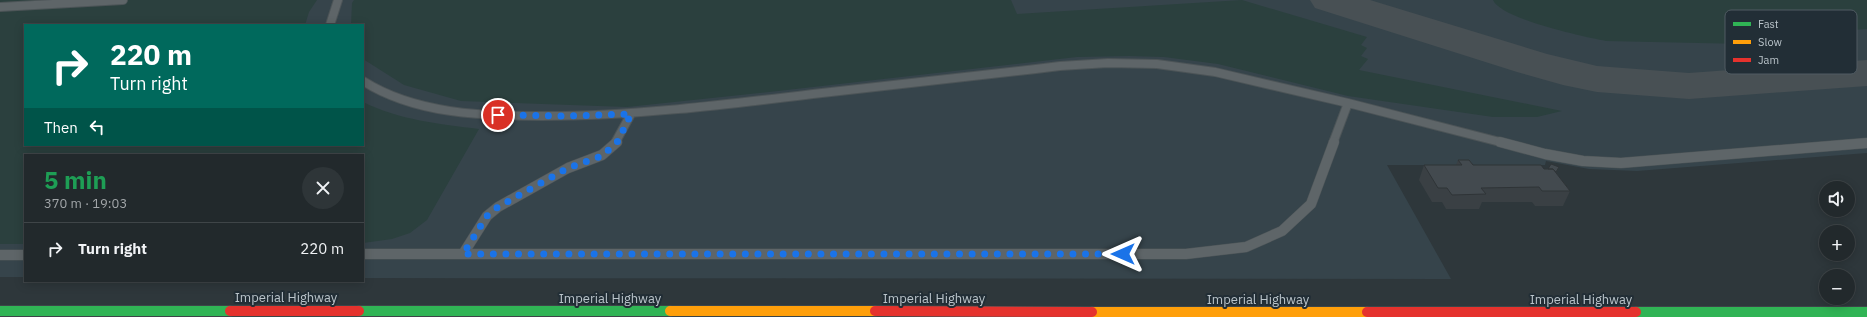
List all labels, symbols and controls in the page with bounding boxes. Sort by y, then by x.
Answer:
legend [1725,10,1857,74]
text: Fast [1758,17,1779,31]
text: Slow [1758,35,1782,49]
text: 220 m [110,36,192,73]
icon: right [44,40,96,92]
text: Jam [1758,53,1779,67]
text: Turn right [110,72,188,95]
pin [481,98,515,132]
icon: arrive [487,104,509,126]
icon: left [86,116,108,138]
text: Then [44,118,78,137]
text: 5 min [44,164,107,196]
button: close [302,167,344,209]
map controls [1819,181,1855,305]
button: sound [1819,181,1855,217]
text: 370 m · 19:03 [44,195,127,212]
button: + [1819,225,1855,261]
position arrow [1102,233,1144,275]
icon: right [44,238,66,260]
text: Turn right [78,239,147,258]
text: 220 m [300,239,344,258]
button: − [1819,269,1855,305]
street label: Imperial Highway [235,289,338,306]
street label: Imperial Highway [559,290,662,307]
street label: Imperial Highway [883,290,986,307]
street label: Imperial Highway [1207,291,1310,308]
street label: Imperial Highway [1530,291,1633,308]

